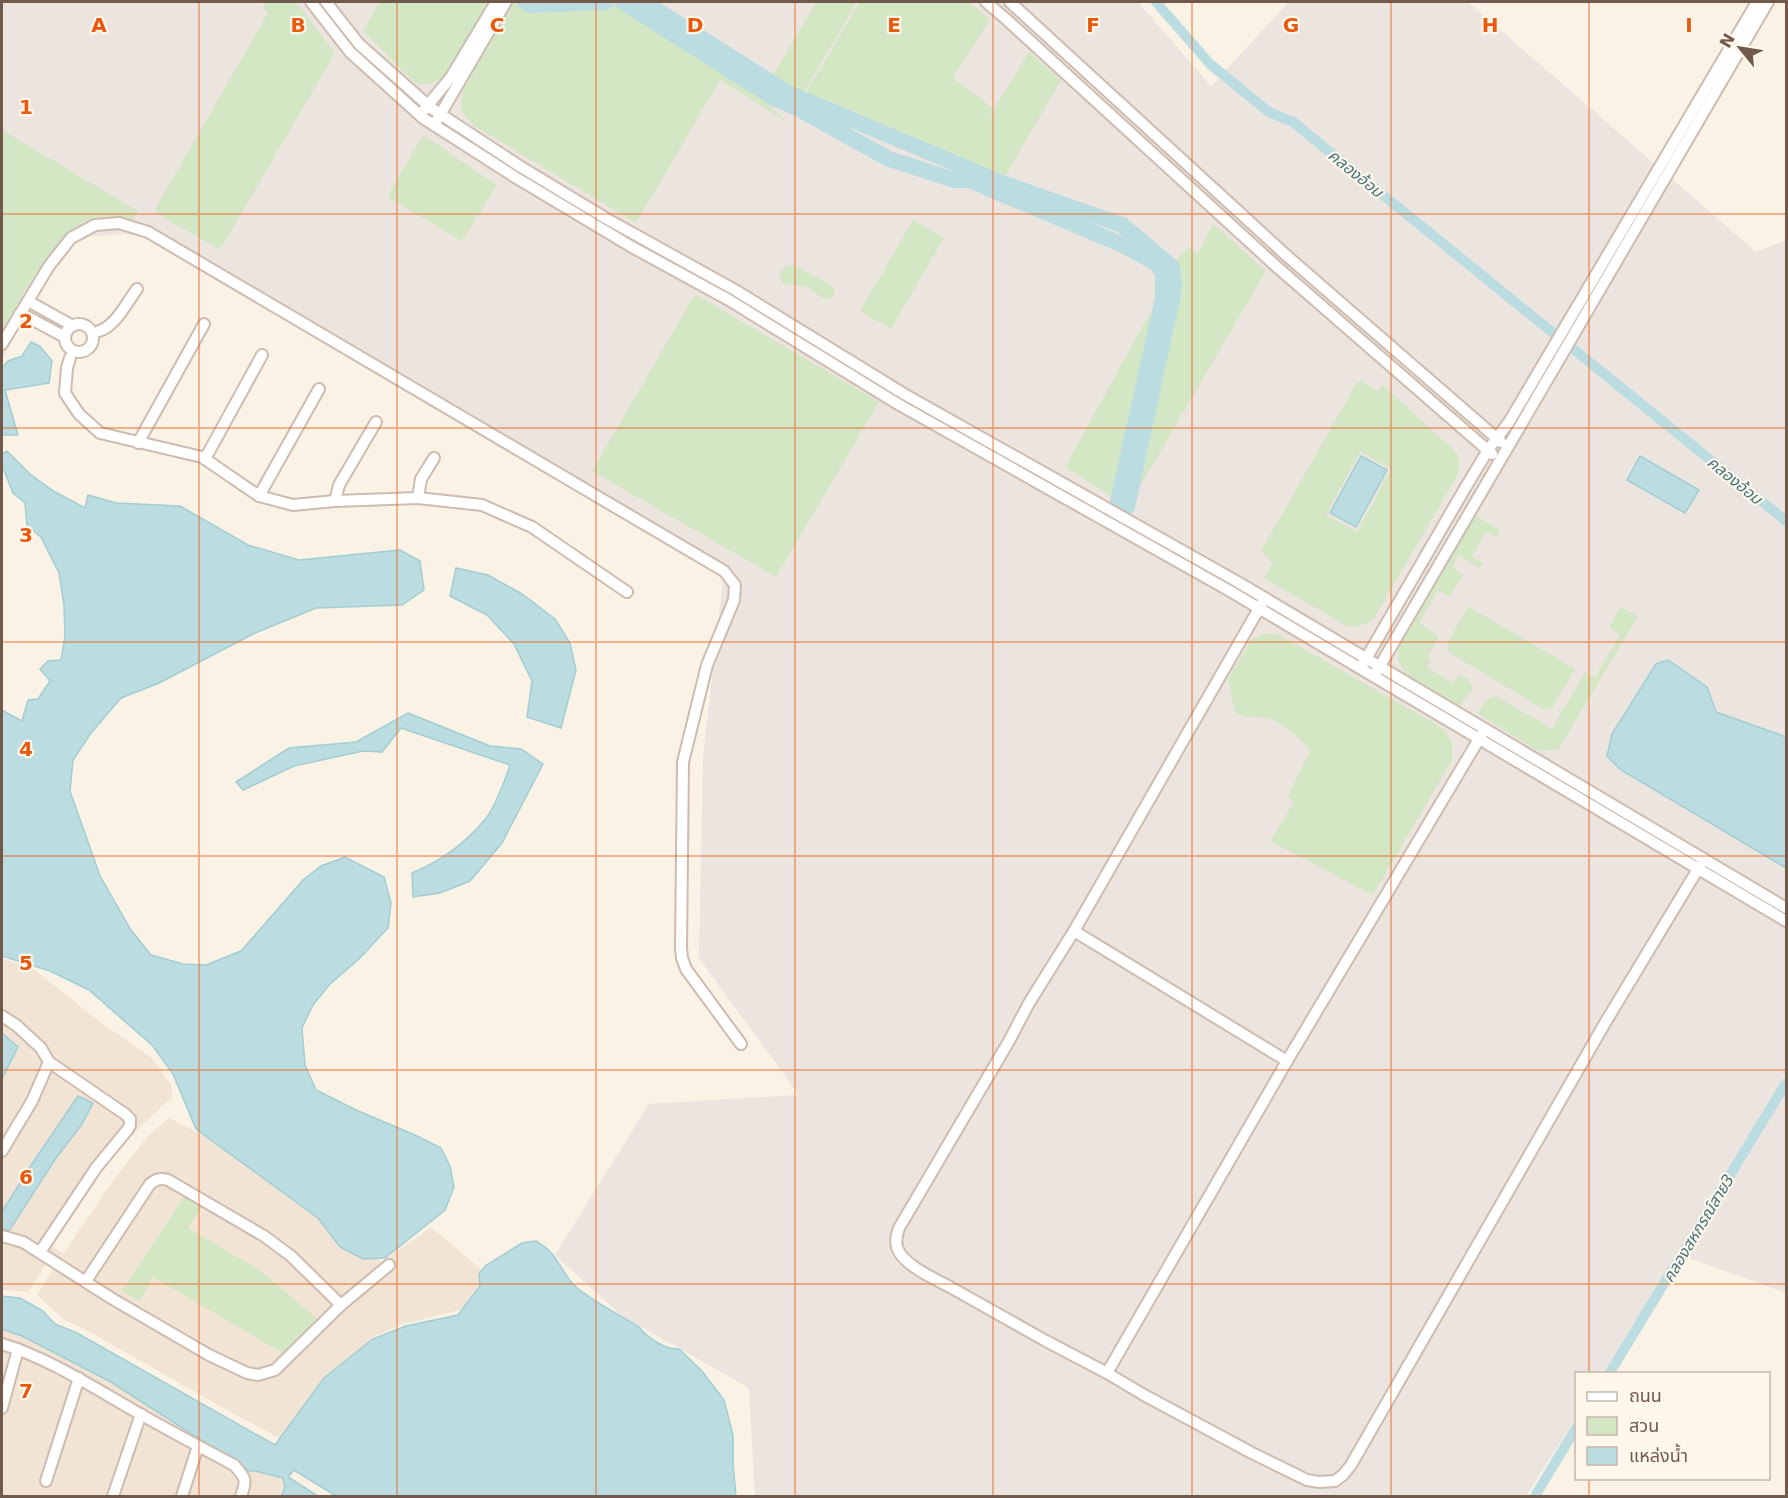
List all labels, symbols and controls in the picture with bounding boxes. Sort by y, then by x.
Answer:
text: A [91,13,107,37]
text: B [290,13,306,37]
text: C [490,13,504,37]
text: D [687,13,703,37]
text: E [887,13,901,37]
text: F [1086,13,1100,37]
text: G [1283,13,1299,37]
text: H [1482,13,1498,37]
text: I [1685,13,1693,37]
north arrow [1710,18,1770,78]
text: N [1716,30,1739,51]
text: 1 [19,95,33,119]
water label: คลองอ้อม [1324,146,1388,202]
text: 2 [19,309,33,333]
water label: คลองอ้อม [1703,453,1767,509]
text: 3 [19,523,33,547]
text: 4 [19,737,33,761]
text: 5 [19,951,33,975]
text: 6 [19,1165,33,1189]
water label: คลองสหกรณ์สาย3 [1659,1171,1738,1286]
legend [1575,1372,1770,1480]
text: 7 [19,1379,33,1403]
text: ถนน [1629,1385,1662,1406]
text: สวน [1629,1415,1659,1436]
text: แหล่งน้ำ [1629,1443,1688,1466]

